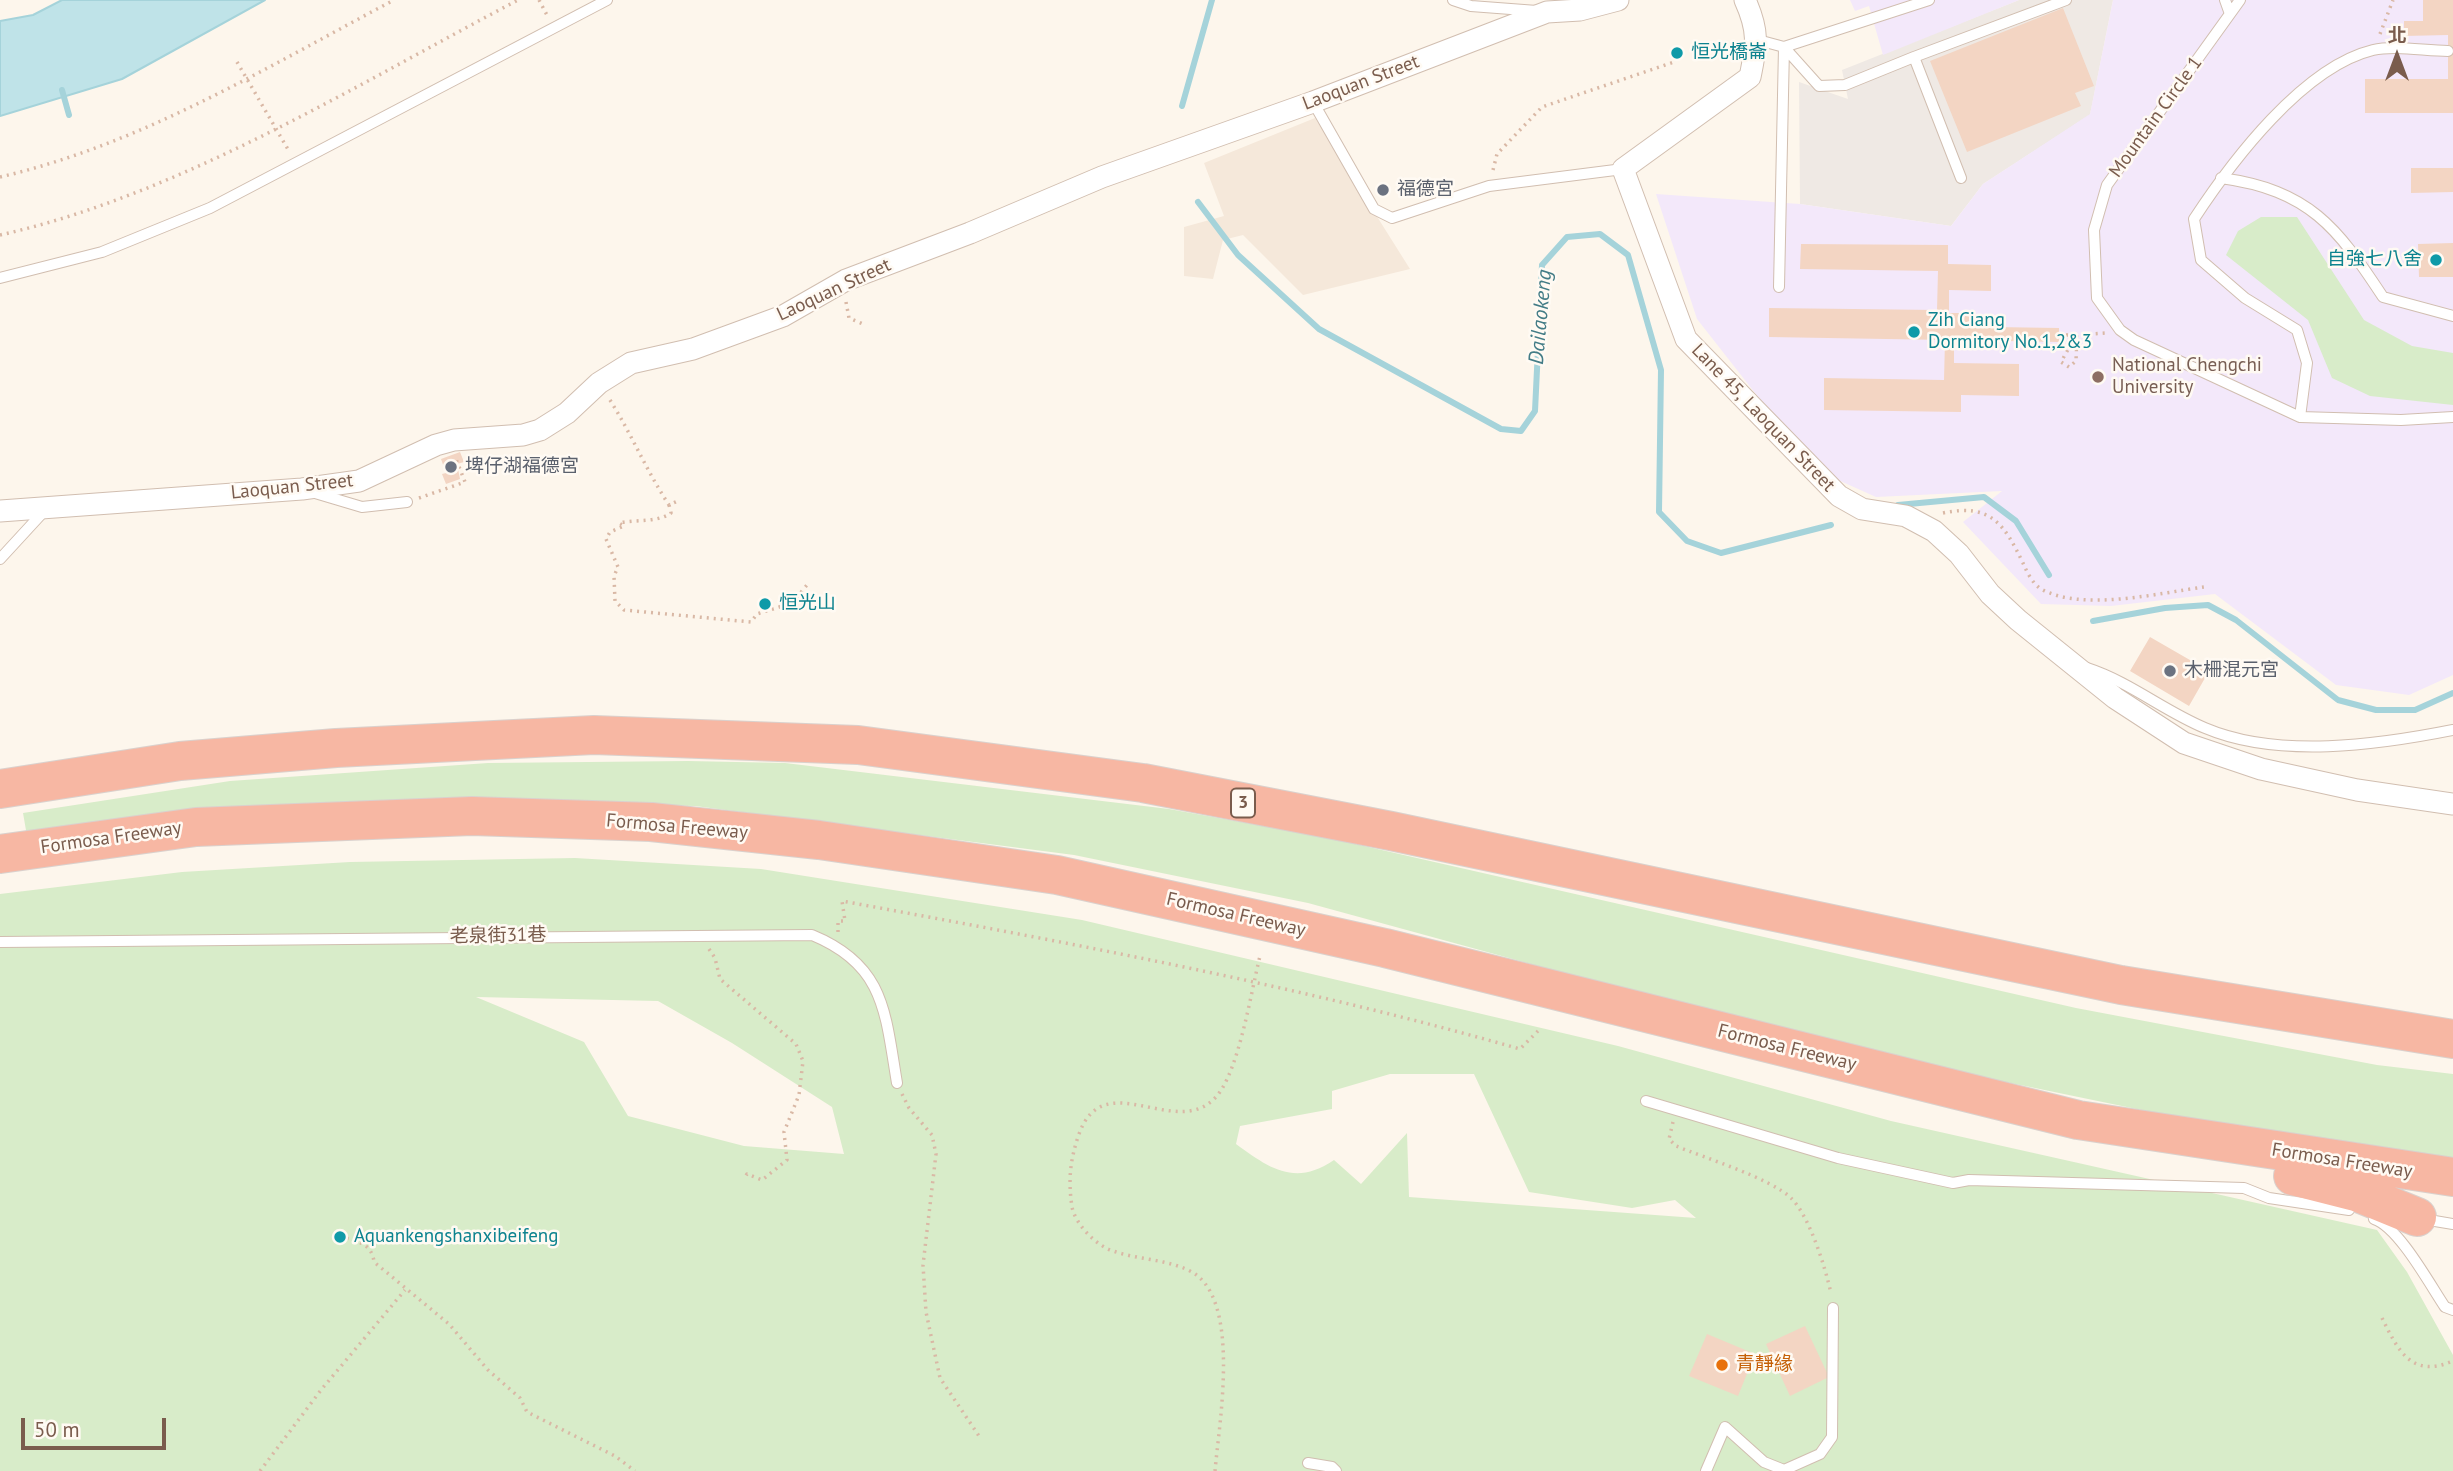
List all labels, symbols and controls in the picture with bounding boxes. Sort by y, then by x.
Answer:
north arrow [2362,21,2432,91]
text: 北 [2387,23,2407,47]
place label: 恒光橋崙 [1691,42,1767,64]
marker: 恒光橋崙 [1669,45,1685,61]
street label: Laoquan Street [1300,50,1422,116]
street label: Mountain Circle 1 [2104,52,2208,182]
place label: 福德宮 [1397,179,1454,201]
marker: 福德宮 [1375,182,1391,198]
place label: 自強七八舍 [2327,249,2422,271]
marker: 自強七八舍 [2428,252,2444,268]
street label: Laoquan Street [773,254,895,326]
water label: Dailaokeng [1524,268,1558,366]
place label: Zih Ciang Dormitory No.1,2&3 [1928,310,2092,354]
marker: Zih Ciang Dormitory No.1,2&3 [1906,324,1922,340]
street label: Lane 45, Laoquan Street [1686,339,1840,497]
place label: National Chengchi University [2112,355,2262,399]
marker: National Chengchi University [2090,369,2106,385]
place label: 埤仔湖福德宮 [465,456,579,478]
marker: 埤仔湖福德宮 [443,459,459,475]
street label: Laoquan Street [230,469,354,505]
place label: 恒光山 [779,593,836,615]
marker: 恒光山 [757,596,773,612]
place label: 木柵混元宮 [2184,660,2279,682]
marker: 木柵混元宮 [2162,663,2178,679]
road number: 3 [1231,788,1255,818]
street label: Formosa Freeway [605,809,749,845]
street label: Formosa Freeway [39,817,183,859]
street label: Formosa Freeway [1164,888,1308,942]
street label: 老泉街31巷 [449,924,547,948]
street label: Formosa Freeway [1715,1020,1859,1076]
street label: Formosa Freeway [2270,1139,2414,1183]
place label: Aquankengshanxibeifeng [354,1226,558,1248]
marker: Aquankengshanxibeifeng [332,1229,348,1245]
place label: 青靜緣 [1736,1354,1793,1376]
marker: 青靜緣 [1714,1357,1730,1373]
scale bar [24,1404,170,1448]
text: 50 m [34,1416,80,1443]

